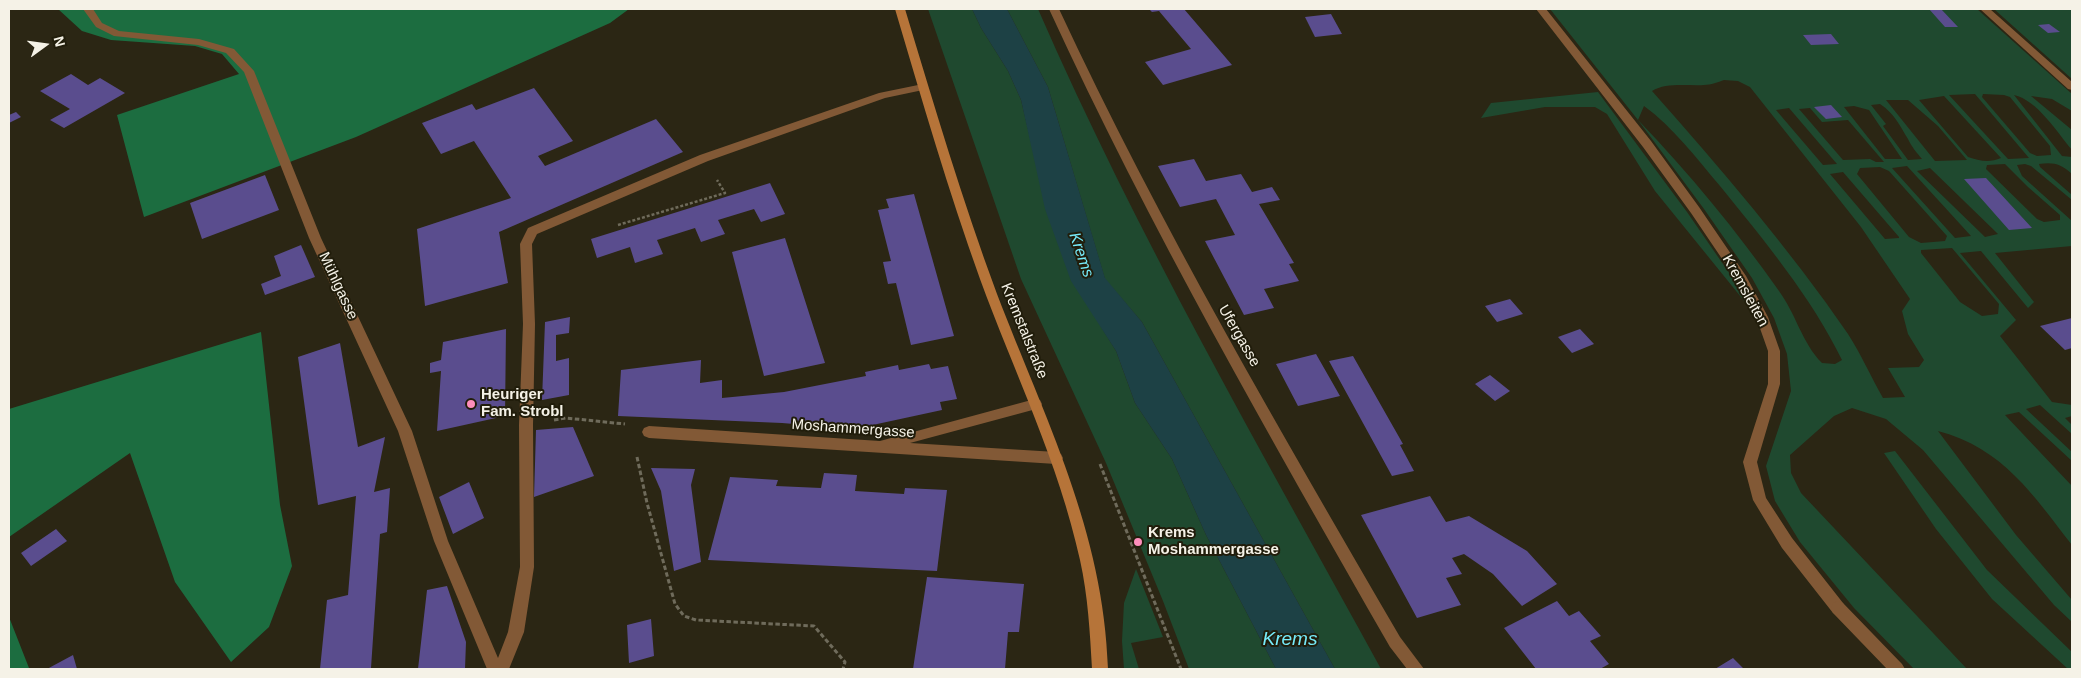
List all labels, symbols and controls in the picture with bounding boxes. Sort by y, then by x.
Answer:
north arrow [20,20,70,70]
text: N [51,35,69,48]
water label: Krems [1064,230,1098,280]
street label: Mühlgasse [315,249,361,323]
street label: Kremsleiten [1718,252,1772,330]
street label: Kremstalstraße [997,280,1051,382]
street label: Ufergasse [1214,302,1264,370]
place label: Heuriger Fam. Strobl [481,386,564,421]
marker: Heuriger Fam. Strobl [465,398,477,410]
street label: Moshammergasse [791,416,915,442]
place label: Krems Moshammergasse [1148,524,1279,559]
marker: Krems Moshammergasse [1132,536,1144,548]
water label: Krems [1263,629,1317,651]

